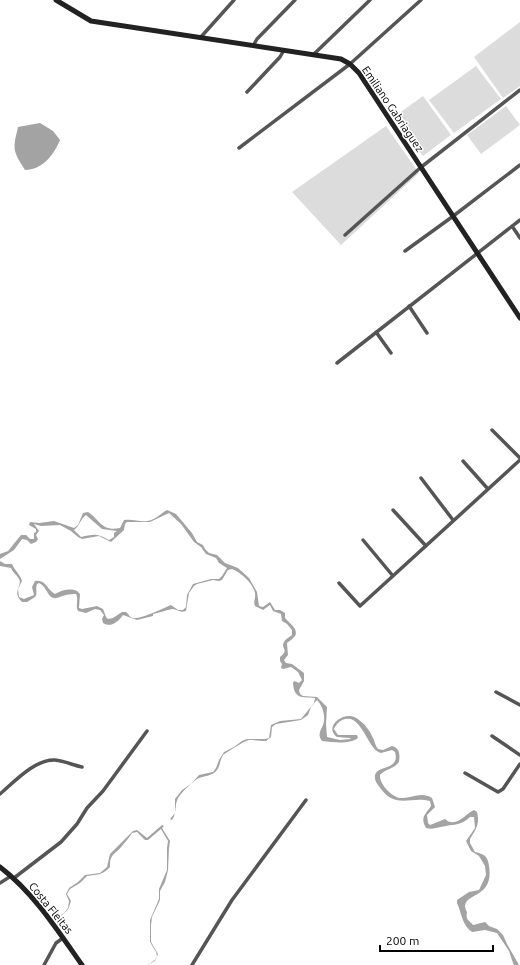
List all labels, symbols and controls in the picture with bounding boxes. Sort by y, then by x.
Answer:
street label: Emiliano Gabriaguez [360,64,426,154]
street label: Costa Fleitas [27,880,75,936]
scale bar [380,927,493,953]
text: 200 m [386,934,419,947]

